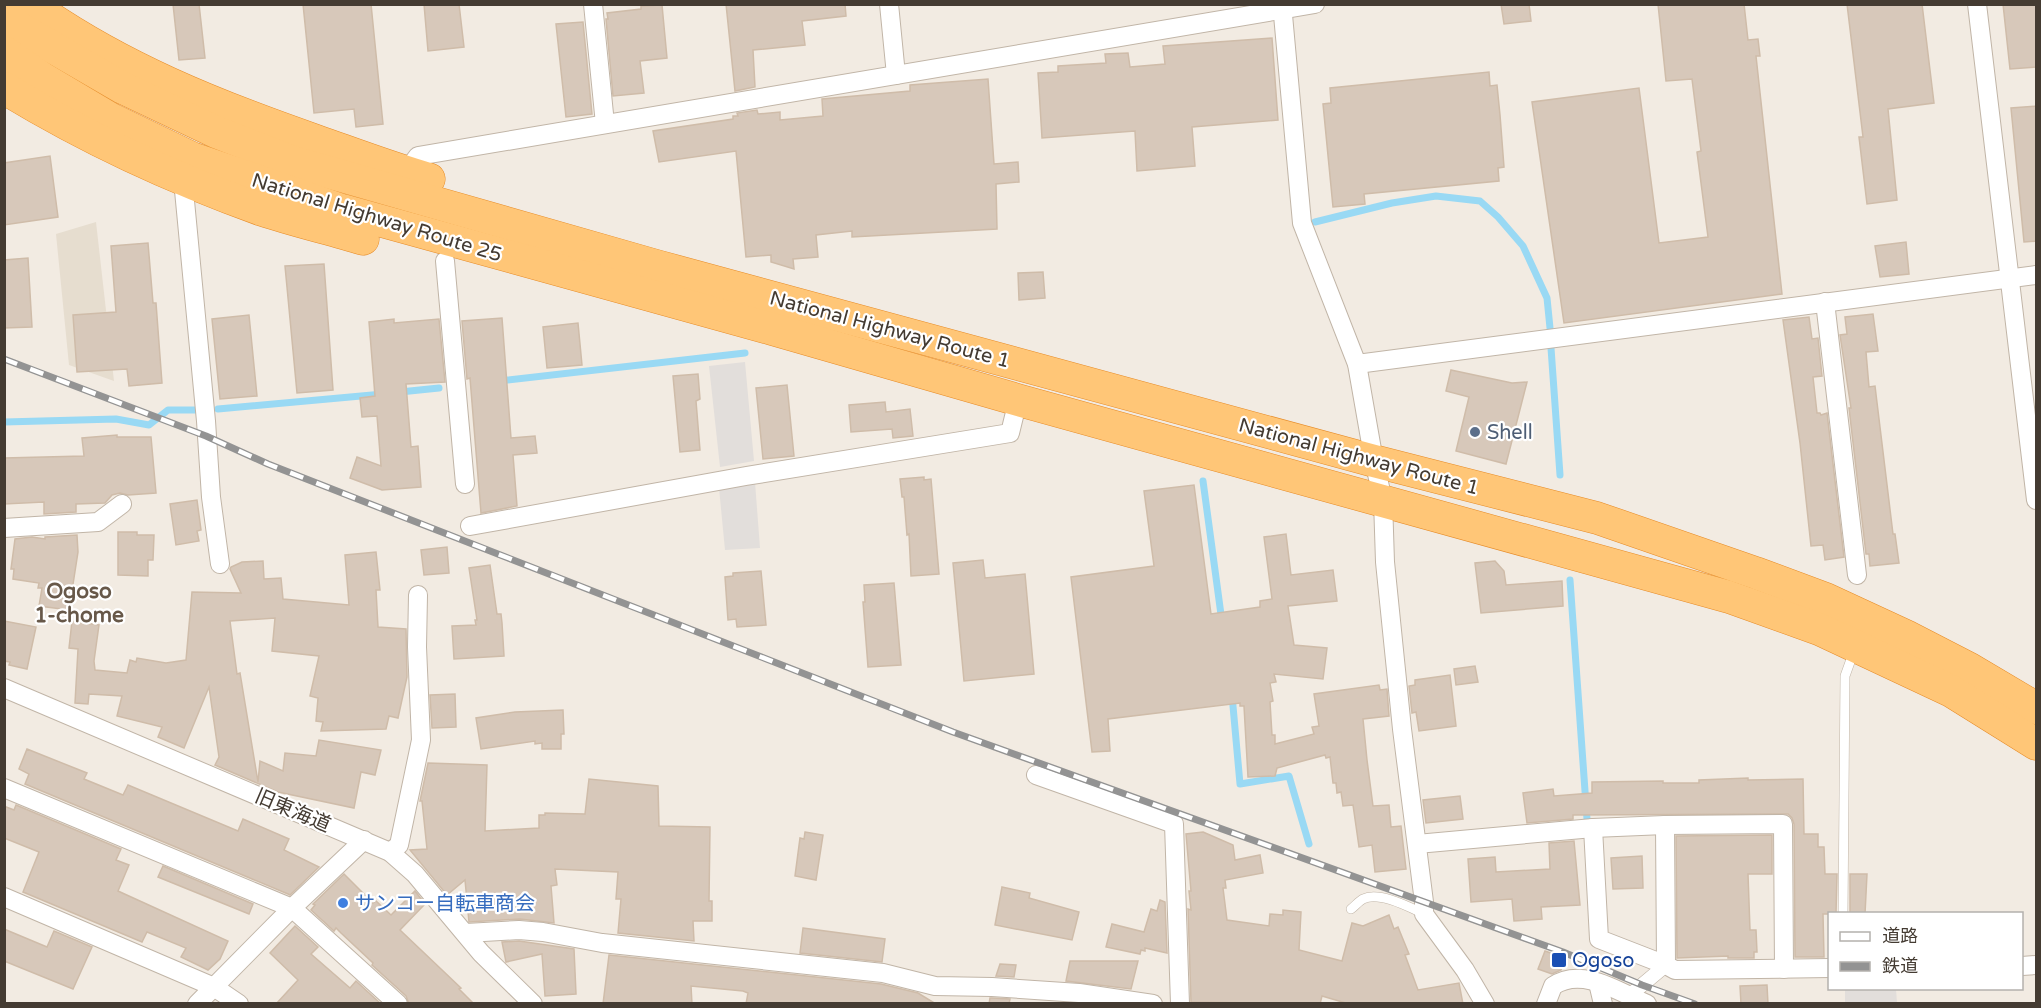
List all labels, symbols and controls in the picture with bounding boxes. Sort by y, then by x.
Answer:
street label: National Highway Route 25 [249,168,505,267]
street label: National Highway Route 1 [767,286,1013,374]
street label: National Highway Route 1 [1236,413,1482,501]
place label: Shell [1487,421,1533,445]
marker: Shell [1468,425,1482,439]
district label: Ogoso 1-chome [34,579,124,628]
street label: 旧東海道 [251,784,334,838]
place label: サンコー自転車商会 [355,892,535,916]
marker: サンコー自転車商会 [336,896,350,910]
legend [1828,912,2023,990]
text: 道路 [1882,925,1918,947]
place label: Ogoso [1572,949,1634,973]
marker: Ogoso [1550,951,1568,969]
text: 鉄道 [1882,955,1918,977]

